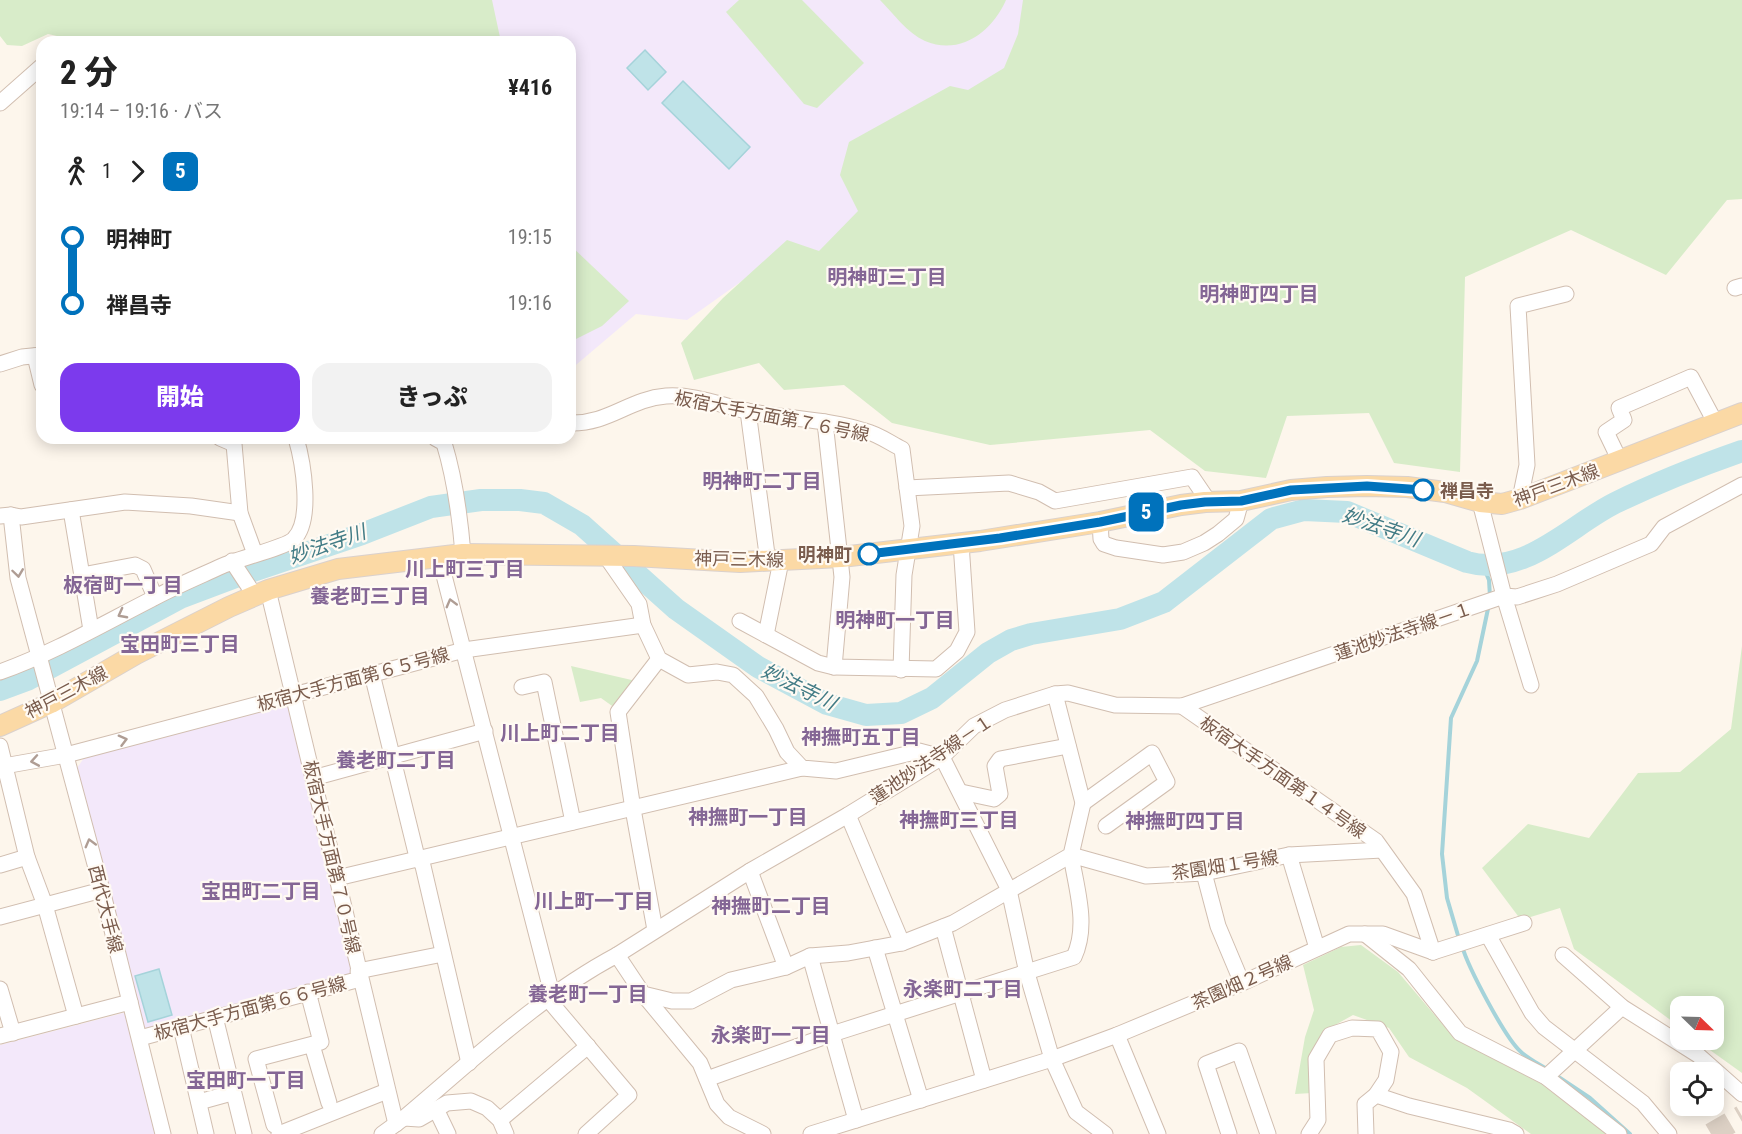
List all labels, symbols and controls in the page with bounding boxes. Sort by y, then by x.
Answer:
text: 2 分 [60,53,117,92]
text: ¥416 [508,75,552,100]
text: 19:14 – 19:16 · バス [60,99,223,123]
icon: walk [60,155,93,188]
icon: forward [121,155,154,188]
text: 1 [102,159,112,183]
text: 5 [175,159,186,183]
text: 19:15 [508,225,552,249]
text: 明神町 [106,227,172,252]
district label: 明神町三丁目 [827,265,947,289]
district label: 明神町四丁目 [1199,282,1319,306]
text: 19:16 [508,291,552,315]
text: 禅昌寺 [106,293,172,318]
button: 開始 [60,363,300,432]
button: きっぷ [312,363,552,432]
street label: 板宿大手方面第７６号線 [673,387,871,445]
street label: 神戸三木線 [1510,460,1602,510]
district label: 明神町二丁目 [702,469,822,493]
marker: 禅昌寺 [1412,479,1434,501]
place label: 禅昌寺 [1440,480,1494,501]
line badge: 5 [1126,492,1166,532]
text: 5 [1141,500,1151,524]
water label: 妙法寺川 [1339,503,1425,552]
water label: 妙法寺川 [285,519,371,568]
marker: 明神町 [858,543,880,565]
place label: 明神町 [798,544,852,565]
street label: 神戸三木線 [694,548,784,570]
district label: 川上町三丁目 [405,557,525,581]
one-way arrow [11,568,23,578]
district label: 板宿町一丁目 [63,573,183,597]
district label: 養老町三丁目 [310,584,430,608]
one-way arrow [446,598,459,608]
street label: 蓮池妙法寺線－１ [1332,598,1474,664]
one-way arrow [118,607,128,618]
district label: 明神町一丁目 [835,608,955,632]
district label: 宝田町三丁目 [120,632,240,656]
street label: 板宿大手方面第６５号線 [255,643,451,715]
water label: 妙法寺川 [758,659,842,716]
street label: 神戸三木線 [21,662,111,722]
street label: 蓮池妙法寺線－１ [865,710,997,808]
street label: 板宿大手方面第１４号線 [1196,712,1370,842]
district label: 川上町二丁目 [500,721,620,745]
district label: 神撫町五丁目 [801,725,921,749]
one-way arrow [117,735,128,747]
district label: 養老町二丁目 [336,748,456,772]
one-way arrow [31,754,40,766]
street label: 板宿大手方面第７０号線 [299,758,365,956]
district label: 神撫町一丁目 [688,805,808,829]
district label: 神撫町三丁目 [899,808,1019,832]
district label: 神撫町四丁目 [1125,809,1245,833]
one-way arrow [84,838,97,848]
street label: 茶園畑１号線 [1170,846,1280,884]
street label: 西代大手線 [85,863,127,955]
district label: 宝田町二丁目 [201,879,321,903]
district label: 川上町一丁目 [534,889,654,913]
district label: 神撫町二丁目 [711,894,831,918]
street label: 茶園畑２号線 [1188,950,1296,1014]
street label: 板宿大手方面第６６号線 [152,972,348,1044]
district label: 永楽町二丁目 [903,977,1023,1001]
district label: 養老町一丁目 [528,982,648,1006]
north arrow [1670,996,1724,1050]
map controls [1670,996,1724,1116]
district label: 永楽町一丁目 [711,1023,831,1047]
button: locate [1670,1062,1724,1116]
district label: 宝田町一丁目 [186,1068,306,1092]

